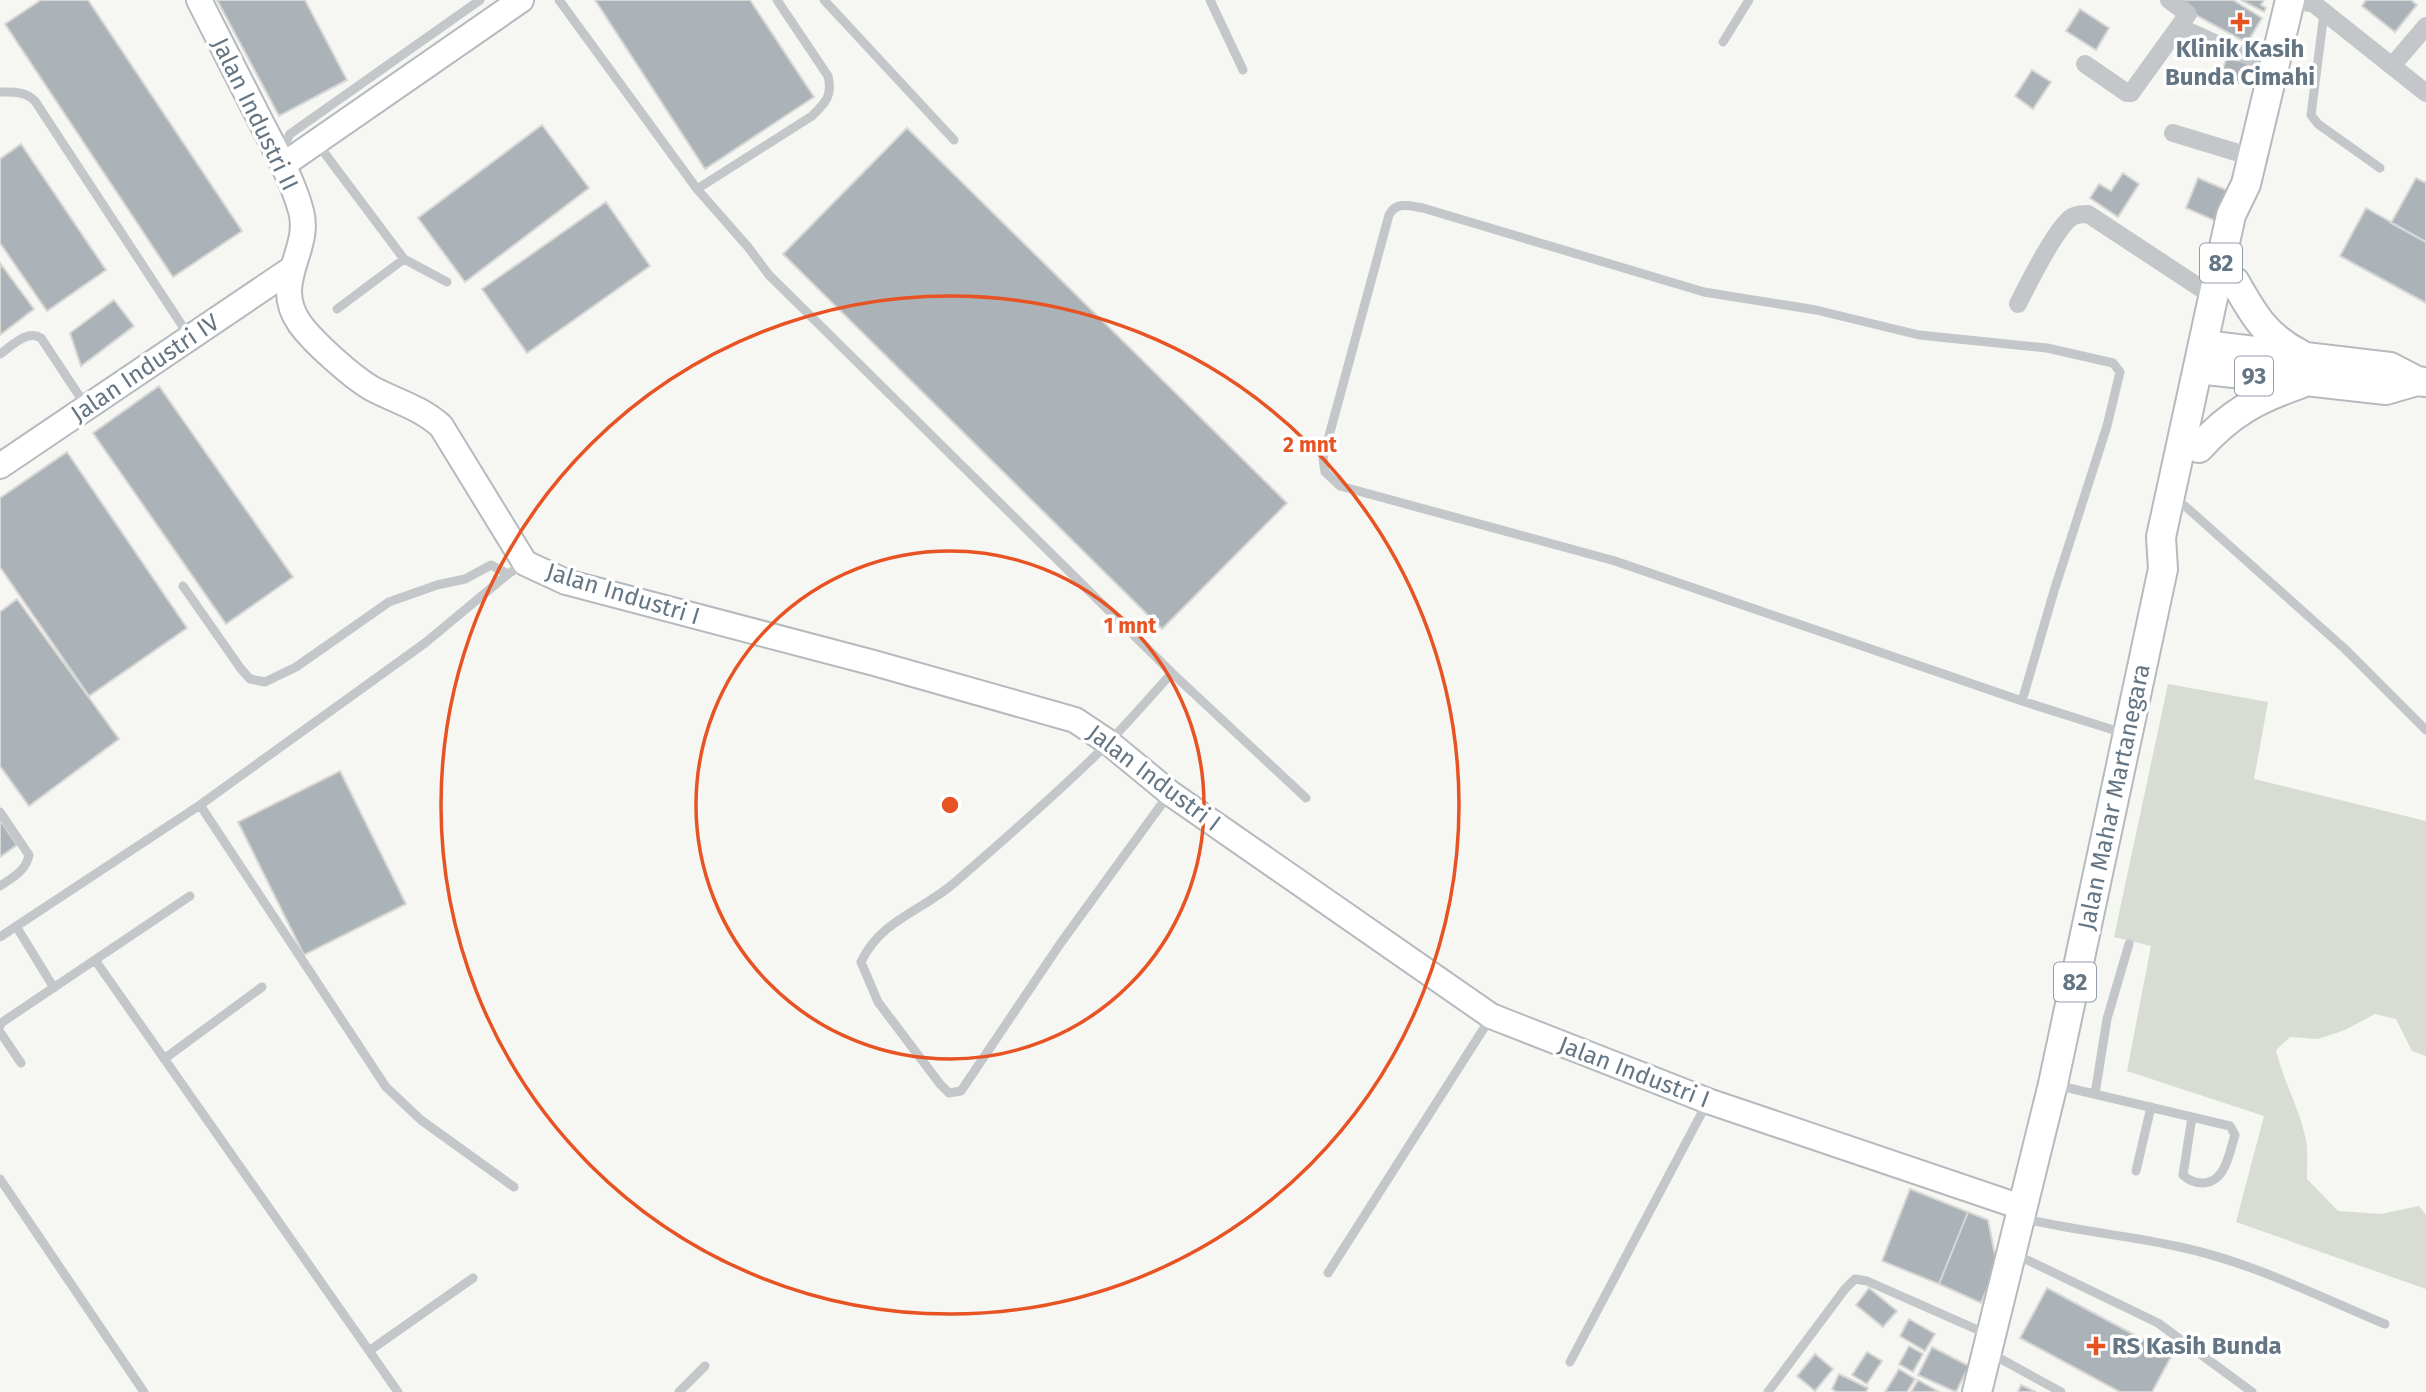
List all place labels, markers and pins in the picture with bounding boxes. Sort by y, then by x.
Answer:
marker: Klinik Kasih Bunda Cimahi [2230,12,2250,32]
place label: Klinik Kasih Bunda Cimahi [2165,35,2315,91]
centre of rings [938,793,962,817]
place label: RS Kasih Bunda [2112,1332,2282,1360]
marker: RS Kasih Bunda [2086,1336,2106,1356]

